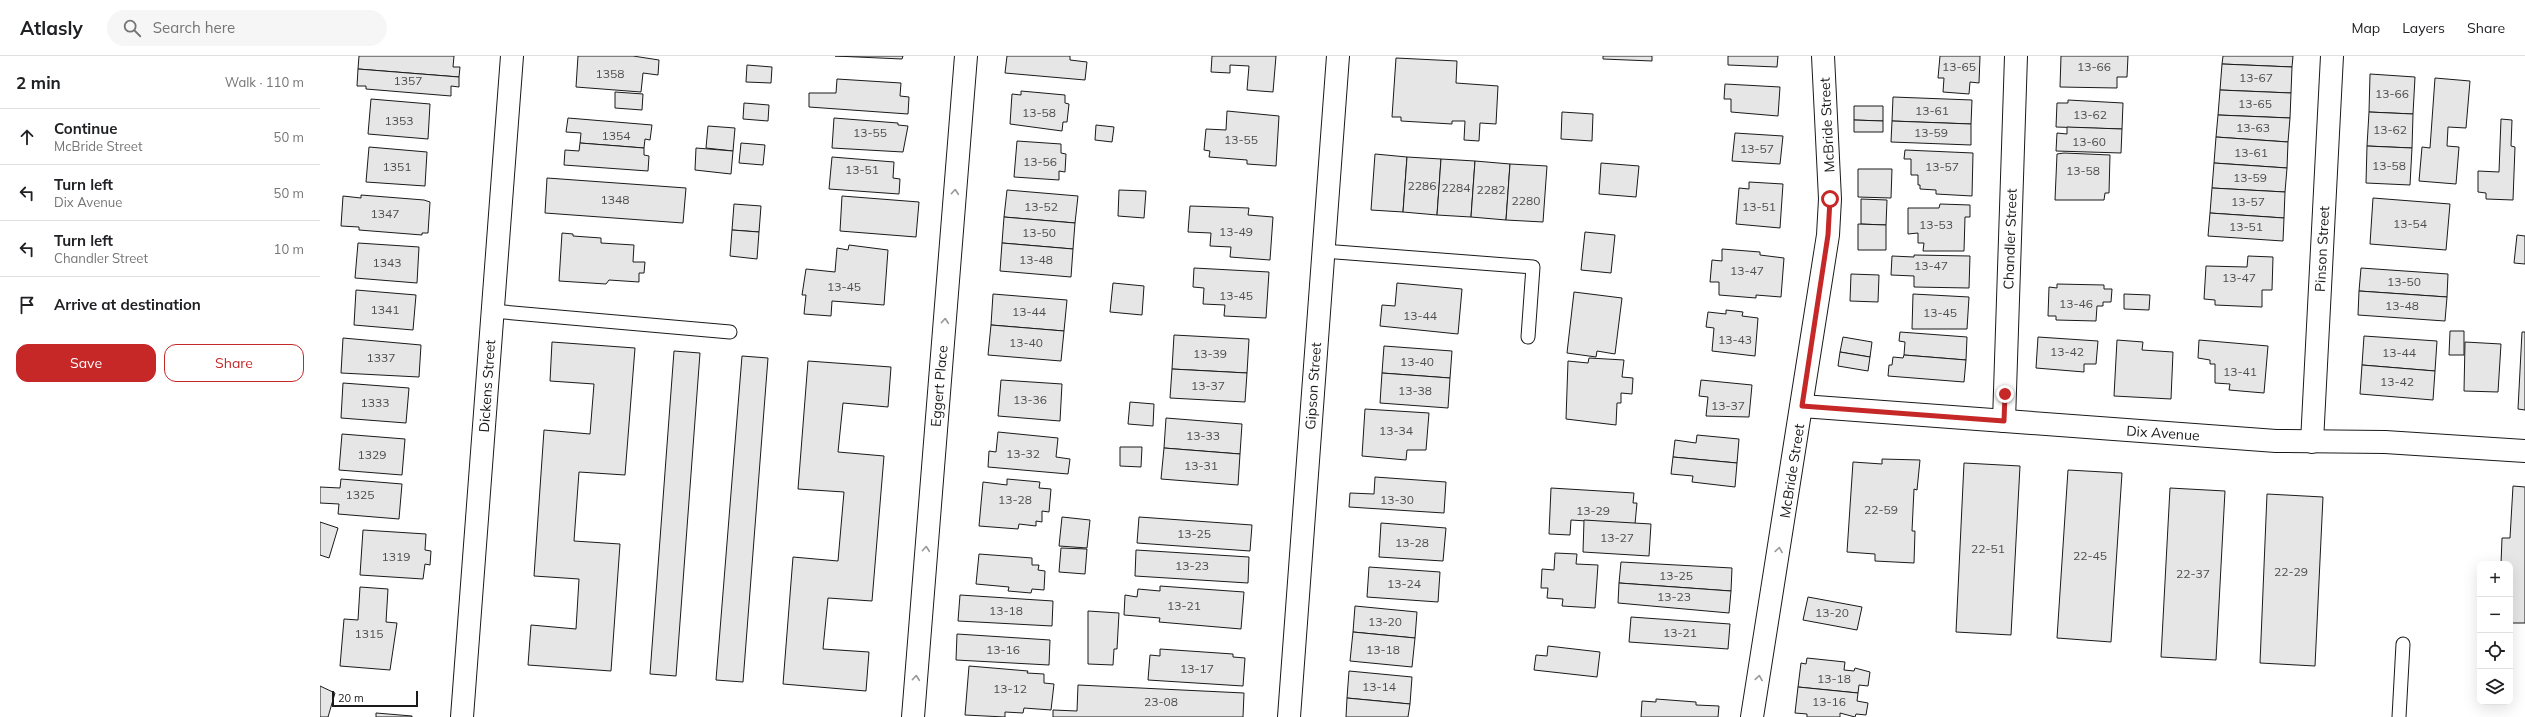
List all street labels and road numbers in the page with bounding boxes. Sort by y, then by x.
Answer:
street label: McBride Street [1816,77,1838,173]
street label: Chandler Street [1999,188,2021,290]
street label: Pinson Street [2311,205,2333,292]
street label: Dickens Street [475,339,499,433]
street label: Gipson Street [1301,342,1325,430]
street label: Eggert Place [926,344,952,428]
street label: Dix Avenue [2126,421,2200,445]
street label: McBride Street [1776,422,1808,519]

